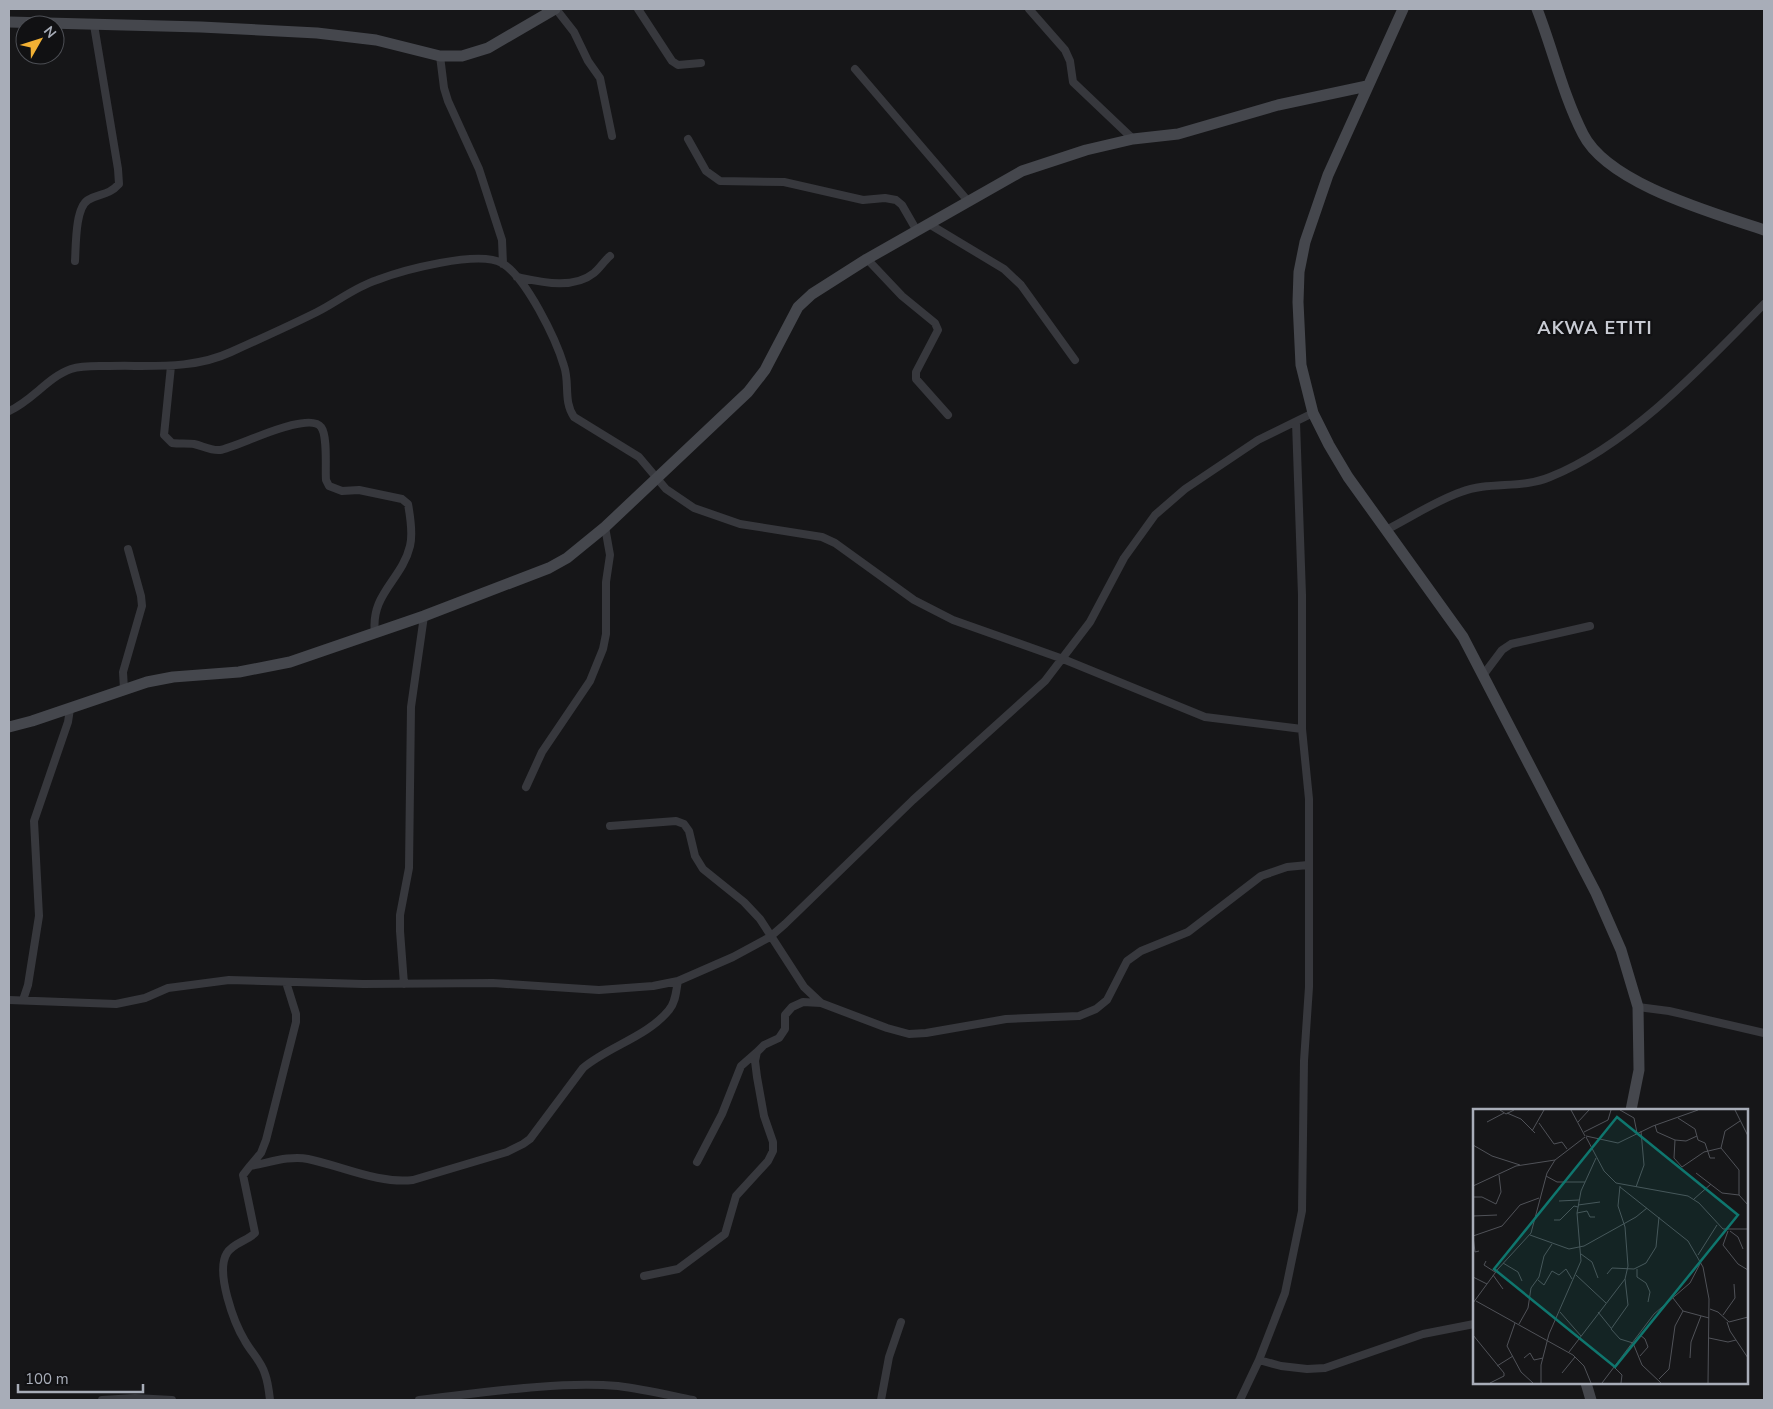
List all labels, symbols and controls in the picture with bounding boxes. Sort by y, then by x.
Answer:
north arrow [15,15,65,65]
text: N [39,22,60,42]
district label: AKWA ETITI [1537,316,1653,340]
inset map [1473,1109,1748,1384]
scale bar [18,1362,142,1394]
text: 100 m [25,1369,69,1389]

